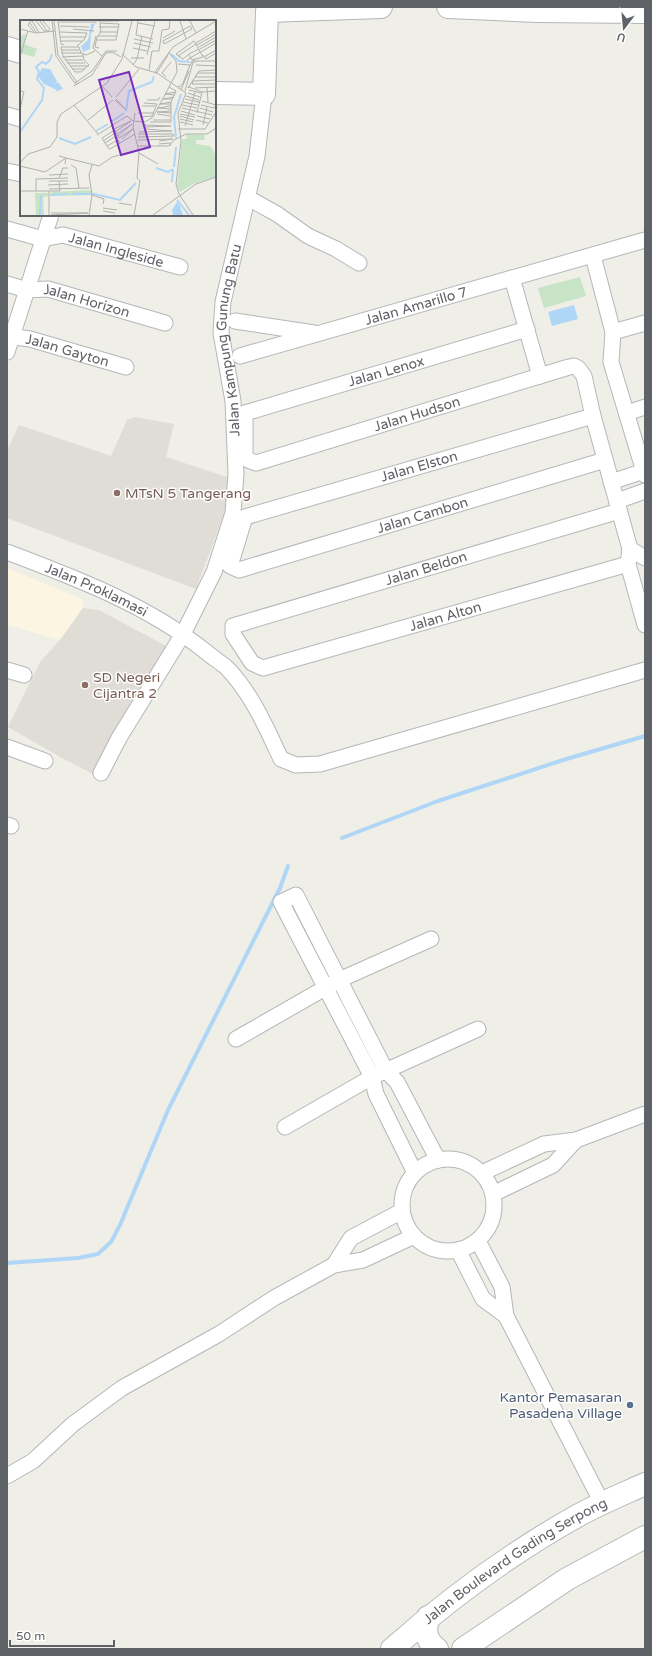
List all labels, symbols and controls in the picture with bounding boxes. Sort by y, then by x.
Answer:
north arrow [604,8,644,48]
inset map [20,20,216,216]
text: U [616,30,627,45]
street label: Jalan Ingleside [67,229,166,271]
street label: Jalan Kampung Gunung Batu [213,242,245,437]
street label: Jalan Horizon [43,281,132,321]
street label: Jalan Amarillo 7 [363,283,469,329]
street label: Jalan Gayton [24,330,111,371]
street label: Jalan Lenox [346,353,426,390]
street label: Jalan Hudson [372,393,462,435]
street label: Jalan Elston [379,447,460,486]
place label: MTsN 5 Tangerang [125,485,251,502]
marker: MTsN 5 Tangerang [112,488,122,498]
street label: Jalan Cambon [375,494,470,537]
street label: Jalan Beldon [383,548,469,589]
street label: Jalan Proklamasi [43,559,151,620]
street label: Jalan Alton [407,598,483,635]
place label: SD Negeri Cijantra 2 [93,669,160,702]
marker: SD Negeri Cijantra 2 [80,680,90,690]
place label: Kantor Pemasaran Pasadena Village [499,1389,622,1422]
marker: Kantor Pemasaran Pasadena Village [625,1400,635,1410]
street label: Jalan Boulevard Gading Serpong [420,1494,610,1628]
scale bar [10,1622,114,1648]
text: 50 m [16,1629,45,1643]

